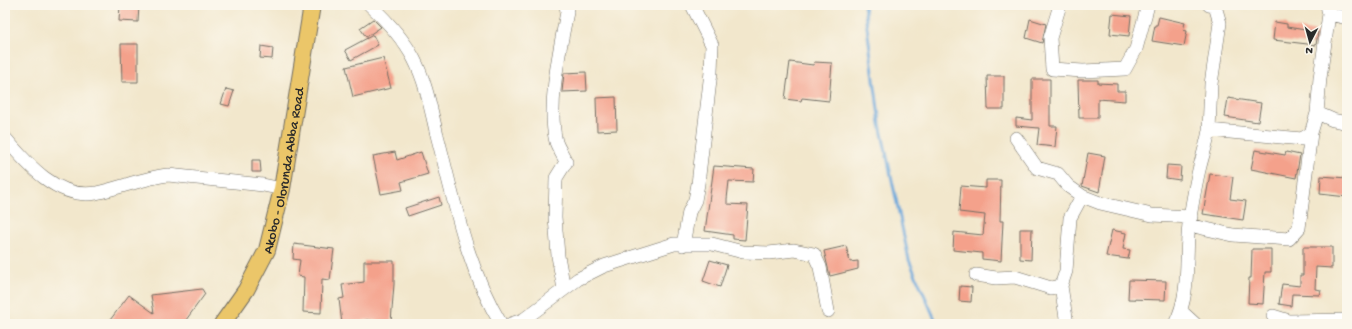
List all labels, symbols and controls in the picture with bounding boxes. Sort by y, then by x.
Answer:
north arrow [1290,22,1330,62]
text: N [1305,44,1313,56]
street label: Akobo - Olorunda Abba Road [260,85,310,256]

